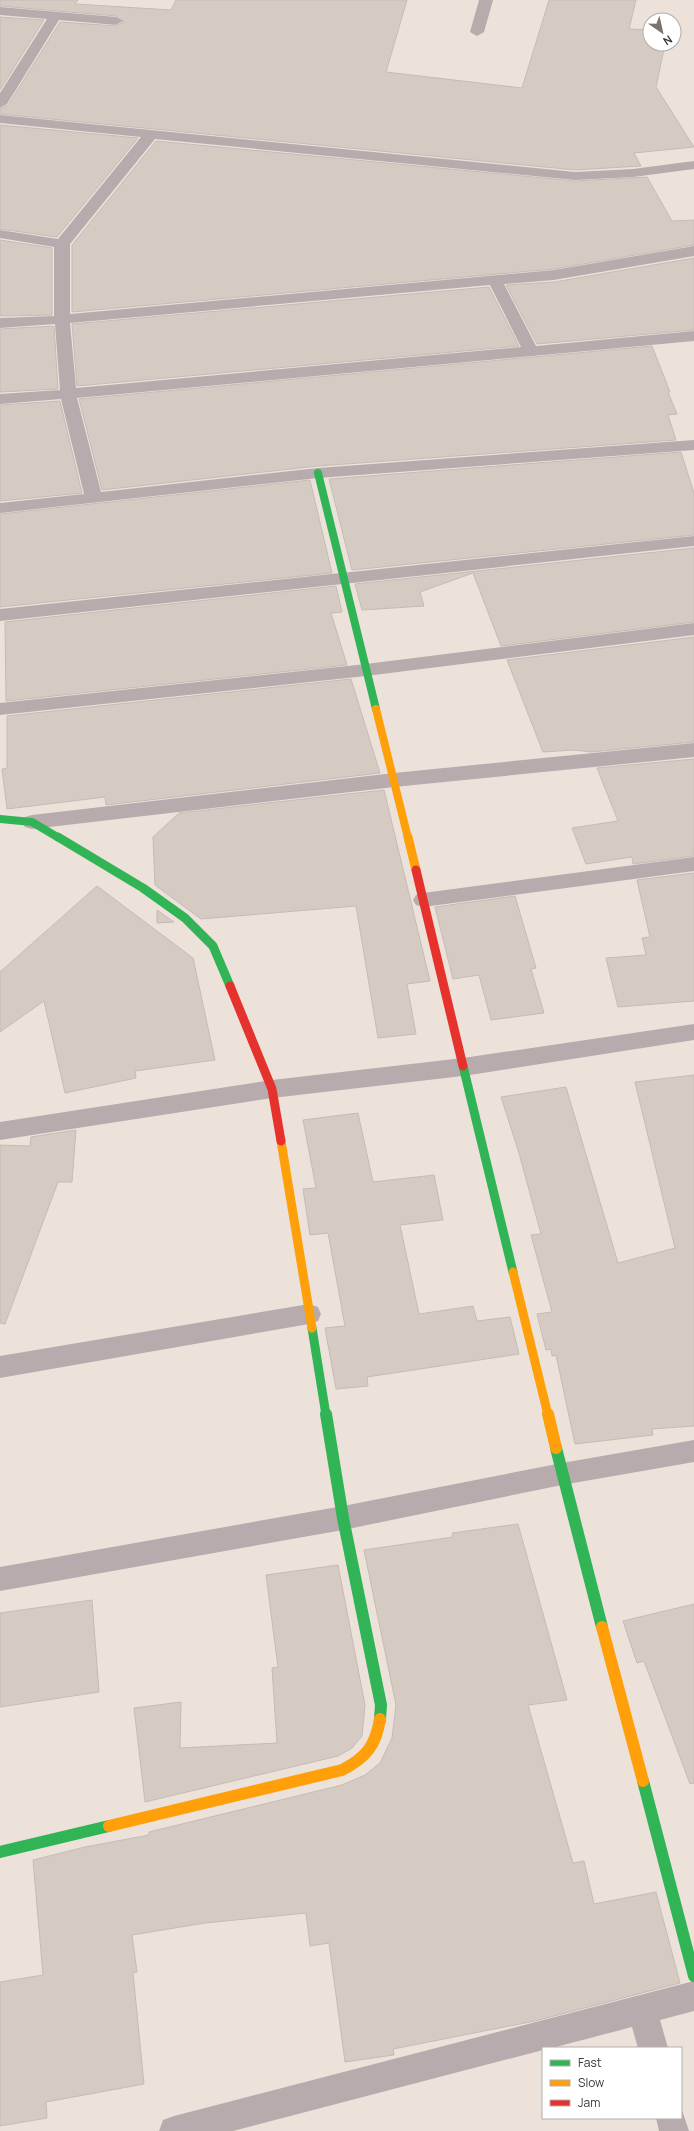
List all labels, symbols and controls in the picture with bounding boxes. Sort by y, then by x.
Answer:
north arrow [642,12,682,52]
text: N [660,32,675,49]
legend [542,2047,682,2119]
text: Fast [578,2054,602,2071]
text: Slow [578,2074,604,2091]
text: Jam [578,2094,600,2111]

